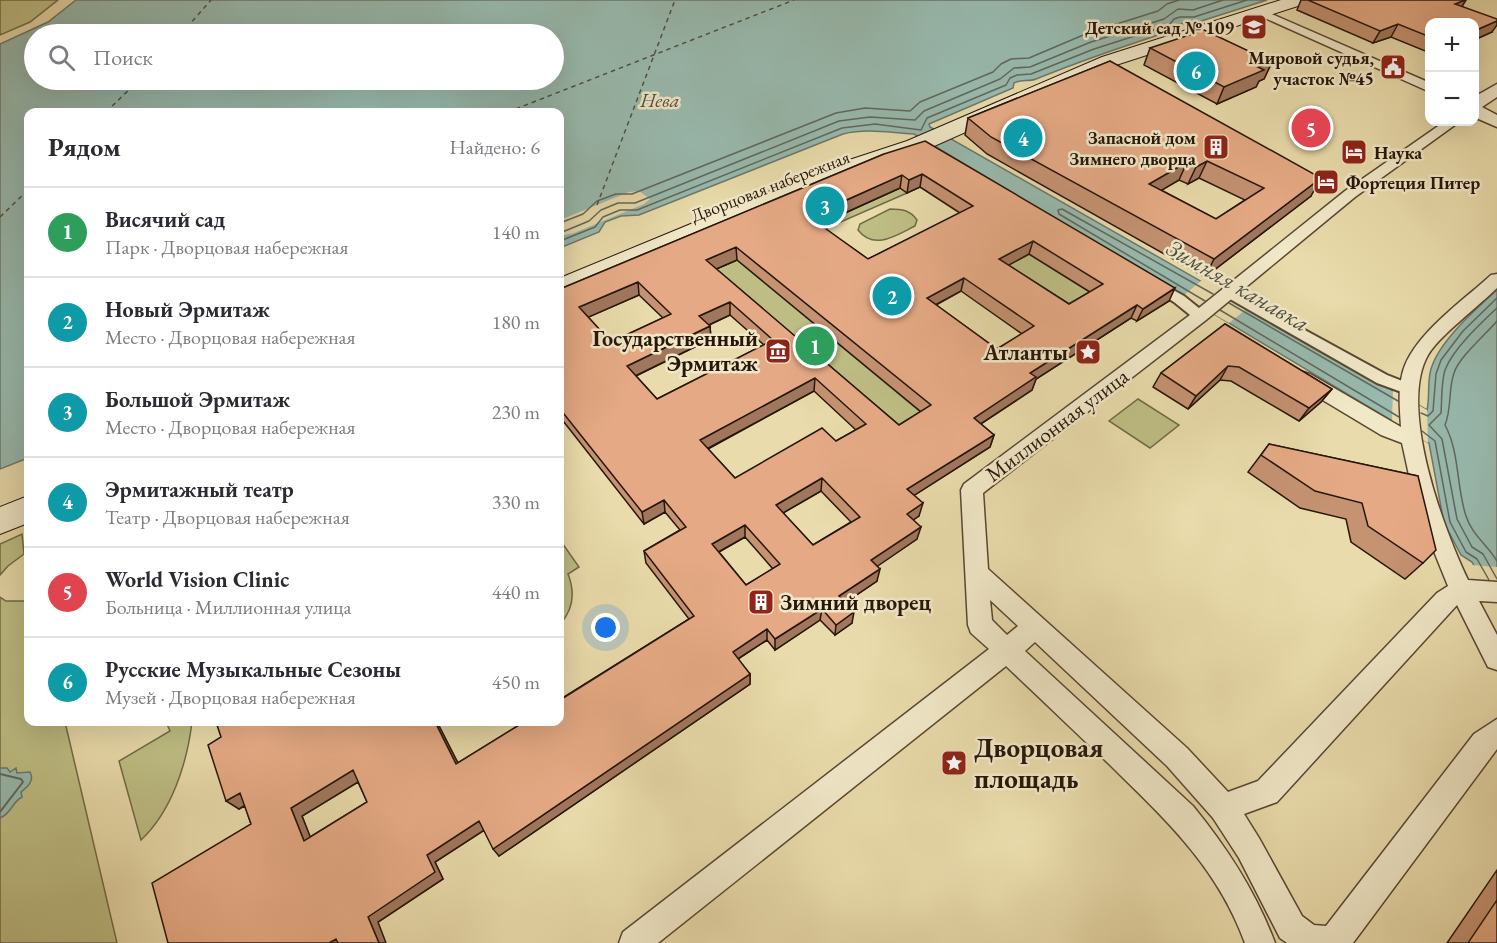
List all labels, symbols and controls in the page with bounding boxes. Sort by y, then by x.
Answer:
school or university icon: Детский сад № 109 [1239,12,1269,42]
place label: Детский сад № 109 [1085,16,1234,39]
map controls [1425,18,1479,126]
button: + [1425,18,1479,72]
search box [24,24,564,90]
icon: search [45,41,78,74]
text: Поиск [93,43,153,72]
place label: Мировой судья, участок №45 [1248,46,1374,90]
pin: 6 [1176,48,1216,94]
public building icon: Мировой судья, участок №45 [1378,52,1408,82]
button: − [1425,72,1479,126]
water label: Нева [639,87,680,113]
pin: 5 [1292,106,1330,150]
pin: 4 [1004,116,1042,160]
place label: Запасной дом Зимнего дворца [1069,126,1196,170]
text: Рядом [48,130,121,164]
building icon: Запасной дом Зимнего дворца [1201,132,1231,162]
text: Найдено: 6 [449,134,540,160]
hotel icon: Наука [1339,137,1369,167]
place label: Наука [1374,141,1422,164]
street label: Дворцовая набережная [687,145,853,227]
hotel icon: Фортеция Питер [1311,167,1341,197]
place label: Фортеция Питер [1346,171,1480,194]
pin: 3 [806,184,844,228]
text: Висячий сад [105,205,225,234]
text: 1 [62,219,73,245]
text: 140 m [492,219,540,245]
water label: Зимняя канавка [1161,232,1315,338]
text: Парк · Дворцовая набережная [105,234,349,260]
pin: 2 [872,274,912,318]
text: Новый Эрмитаж [105,295,270,324]
text: 2 [62,309,73,335]
text: 180 m [492,309,540,335]
text: Место · Дворцовая набережная [105,324,356,350]
place label: Государственный Эрмитаж [592,324,758,378]
pin: 1 [796,324,834,368]
museum icon: Государственный Эрмитаж [763,336,793,366]
place icon: Атланты [1073,337,1103,367]
place label: Атланты [983,338,1068,367]
street label: Миллионная улица [979,361,1135,488]
text: Большой Эрмитаж [105,385,290,414]
text: 3 [62,399,73,425]
text: 230 m [492,399,540,425]
text: Место · Дворцовая набережная [105,414,356,440]
text: Эрмитажный театр [105,475,294,504]
text: 4 [62,489,73,515]
text: 330 m [492,489,540,515]
text: Театр · Дворцовая набережная [105,504,350,530]
text: World Vision Clinic [105,565,289,594]
text: 5 [62,579,73,605]
text: 440 m [492,579,540,605]
building icon: Зимний дворец [746,587,776,617]
place label: Зимний дворец [780,588,931,617]
text: Больница · Миллионная улица [105,594,352,620]
your location [591,613,620,642]
text: Русские Музыкальные Сезоны [105,655,401,684]
text: 6 [62,669,73,695]
text: 450 m [492,669,540,695]
text: Музей · Дворцовая набережная [105,684,356,710]
place label: Дворцовая площадь [974,730,1104,796]
place icon: Дворцовая площадь [939,748,969,778]

